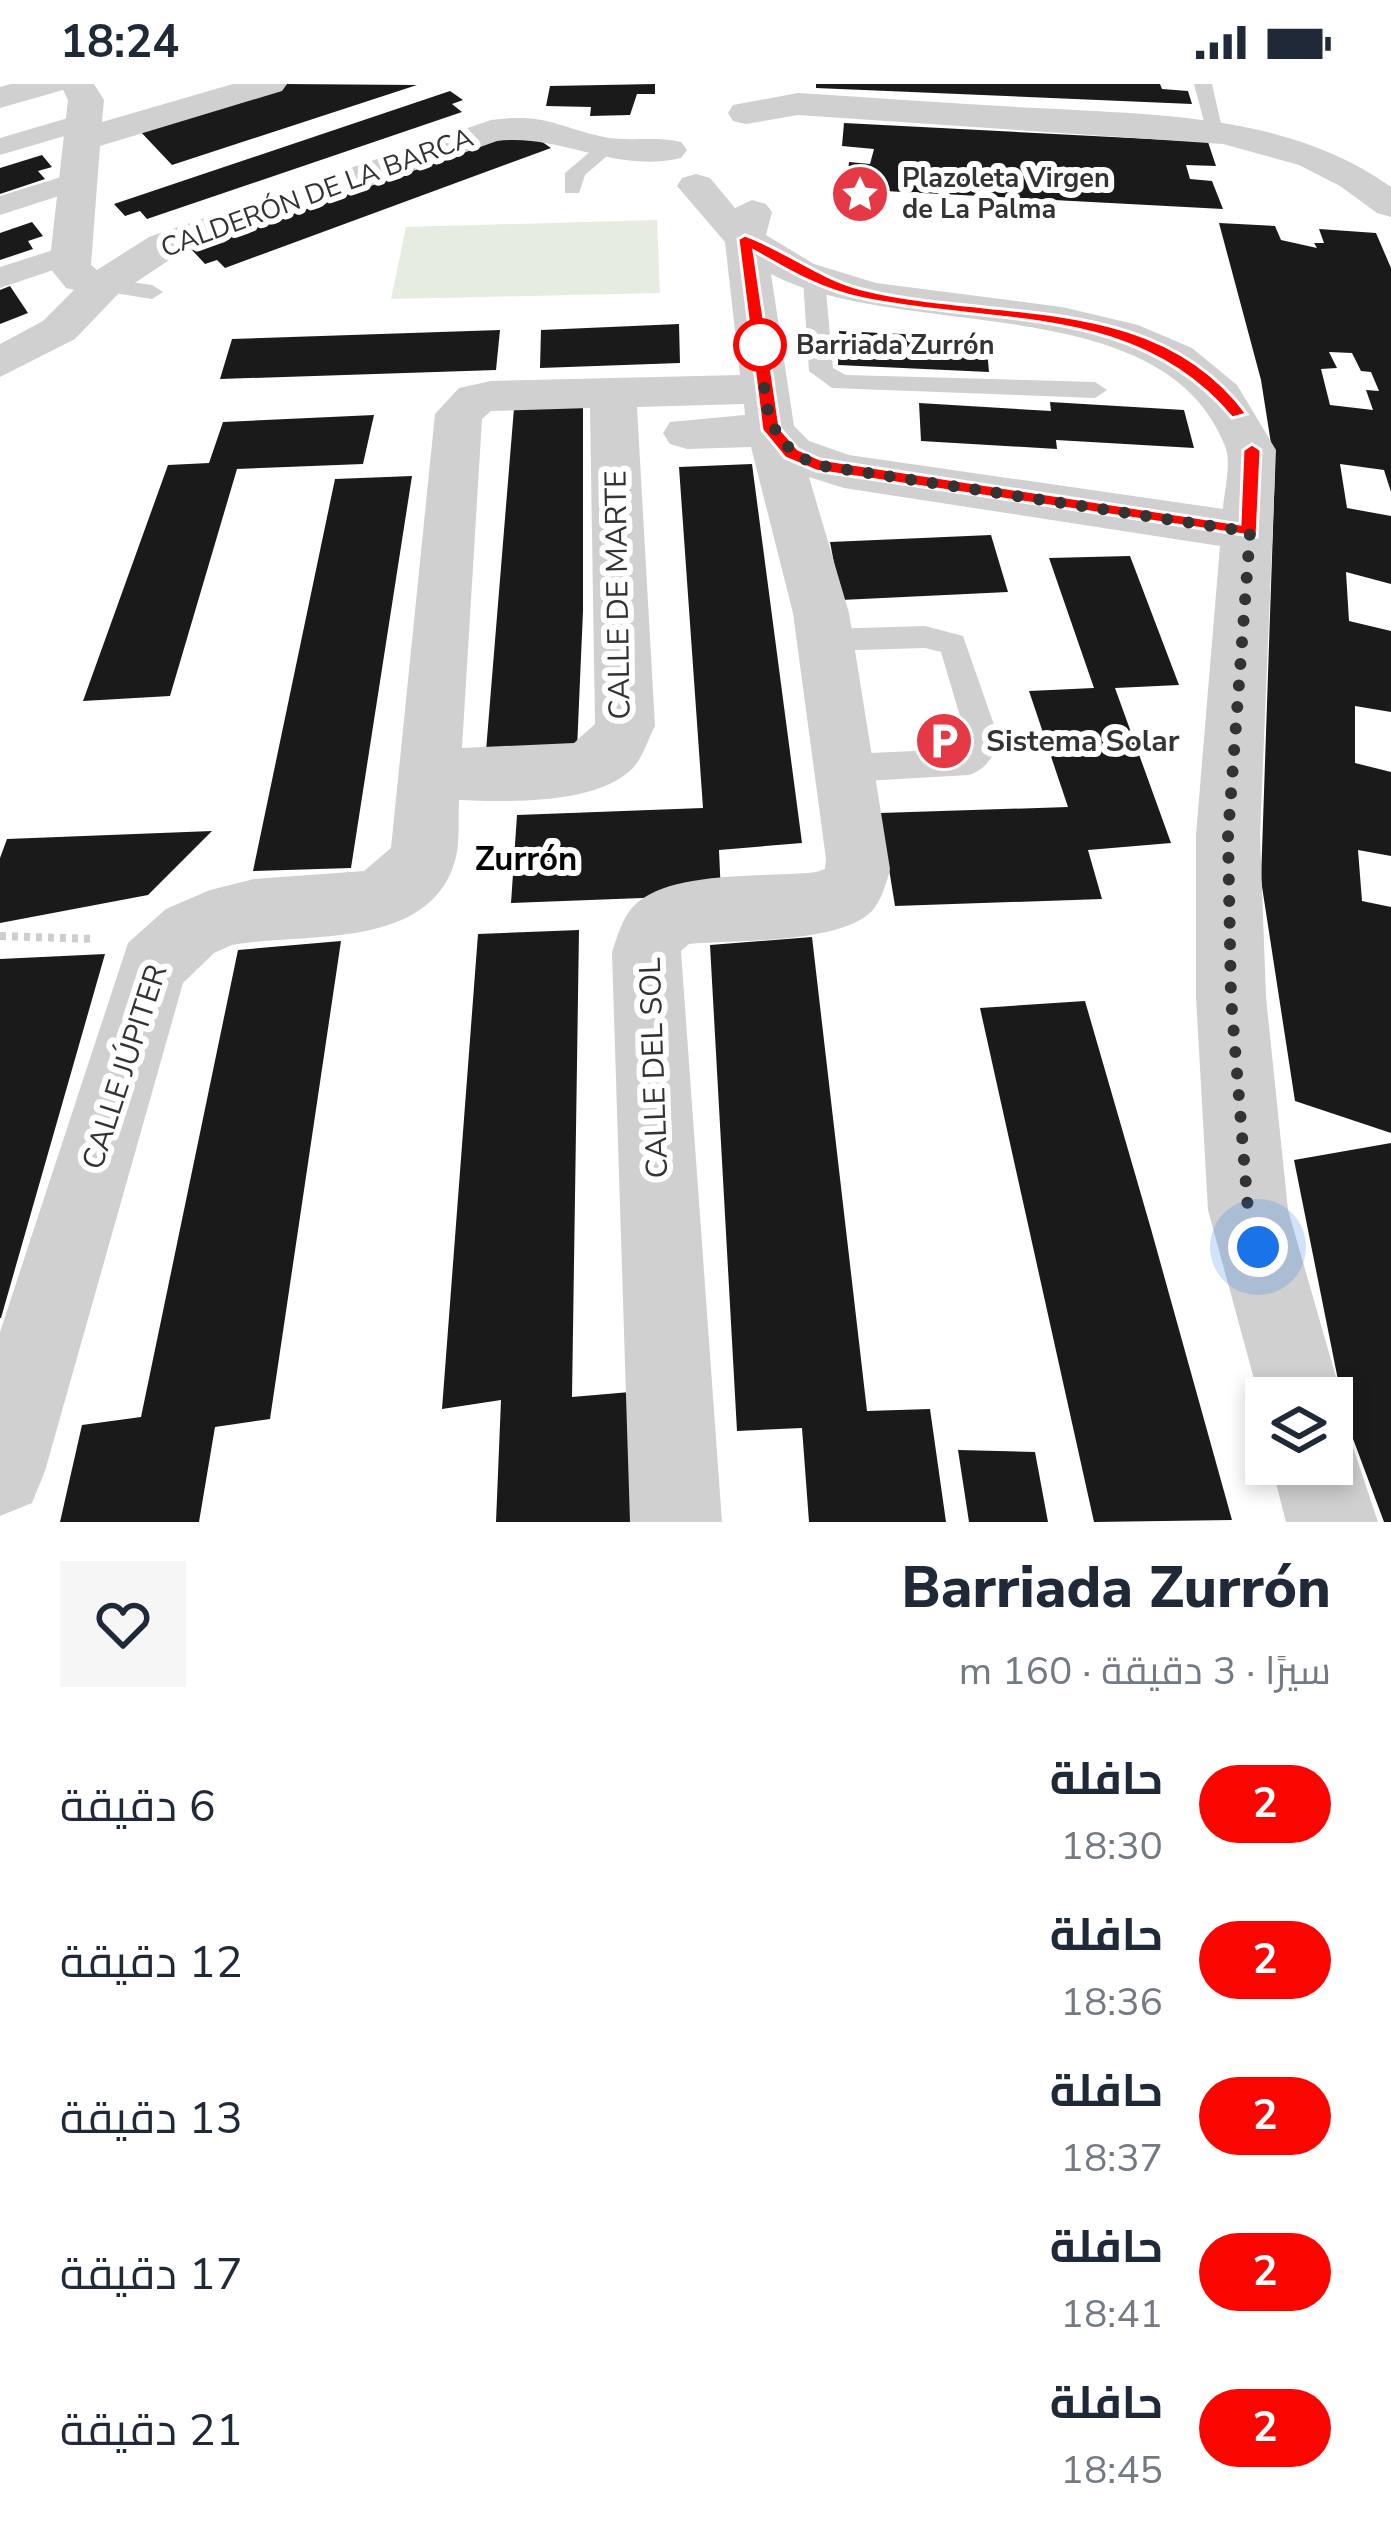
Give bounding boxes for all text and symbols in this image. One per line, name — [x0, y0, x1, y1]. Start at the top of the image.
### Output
text: 18:24 — [60, 12, 179, 73]
street label: CALDERÓN DE LA BARCA — [156, 119, 479, 267]
place label: Plazoleta Virgen de La Palma — [902, 160, 1110, 228]
place icon: Plazoleta Virgen de La Palma — [829, 163, 891, 225]
marker: Barriada Zurrón — [735, 320, 785, 370]
place label: Barriada Zurrón — [796, 327, 994, 364]
street label: CALLE DE MARTE — [595, 470, 641, 720]
parking icon: Sistema Solar — [913, 710, 975, 772]
place label: Sistema Solar — [986, 721, 1180, 762]
district label: Zurrón — [475, 837, 577, 882]
street label: CALLE DEL SOL — [630, 957, 678, 1179]
street label: CALLE JÚPITER — [73, 959, 177, 1175]
your location — [1228, 1217, 1288, 1277]
map controls — [1245, 1377, 1353, 1485]
button: layers — [1245, 1377, 1353, 1485]
text: Barriada Zurrón — [901, 1549, 1331, 1627]
button: heart — [60, 1561, 186, 1687]
text: سيرًا · 3 دقيقة · 160 m — [959, 1645, 1331, 1698]
text: حافلة — [1050, 1749, 1163, 1810]
text: 2 — [1252, 1775, 1278, 1832]
text: 6 دقيقة — [60, 1776, 216, 1837]
text: 18:30 — [1061, 1820, 1163, 1873]
text: حافلة — [1050, 1905, 1163, 1966]
text: 2 — [1252, 1931, 1278, 1988]
text: 12 دقيقة — [60, 1932, 243, 1993]
text: 18:36 — [1061, 1976, 1163, 2029]
text: حافلة — [1050, 2061, 1163, 2122]
text: 2 — [1252, 2087, 1278, 2144]
text: 13 دقيقة — [60, 2088, 243, 2149]
text: 18:37 — [1061, 2132, 1163, 2185]
text: حافلة — [1050, 2217, 1163, 2278]
text: 2 — [1252, 2243, 1278, 2300]
text: 17 دقيقة — [60, 2244, 243, 2305]
text: 18:41 — [1061, 2288, 1163, 2341]
text: حافلة — [1050, 2373, 1163, 2434]
text: 2 — [1252, 2399, 1278, 2456]
text: 21 دقيقة — [60, 2400, 243, 2461]
text: 18:45 — [1061, 2444, 1163, 2497]

